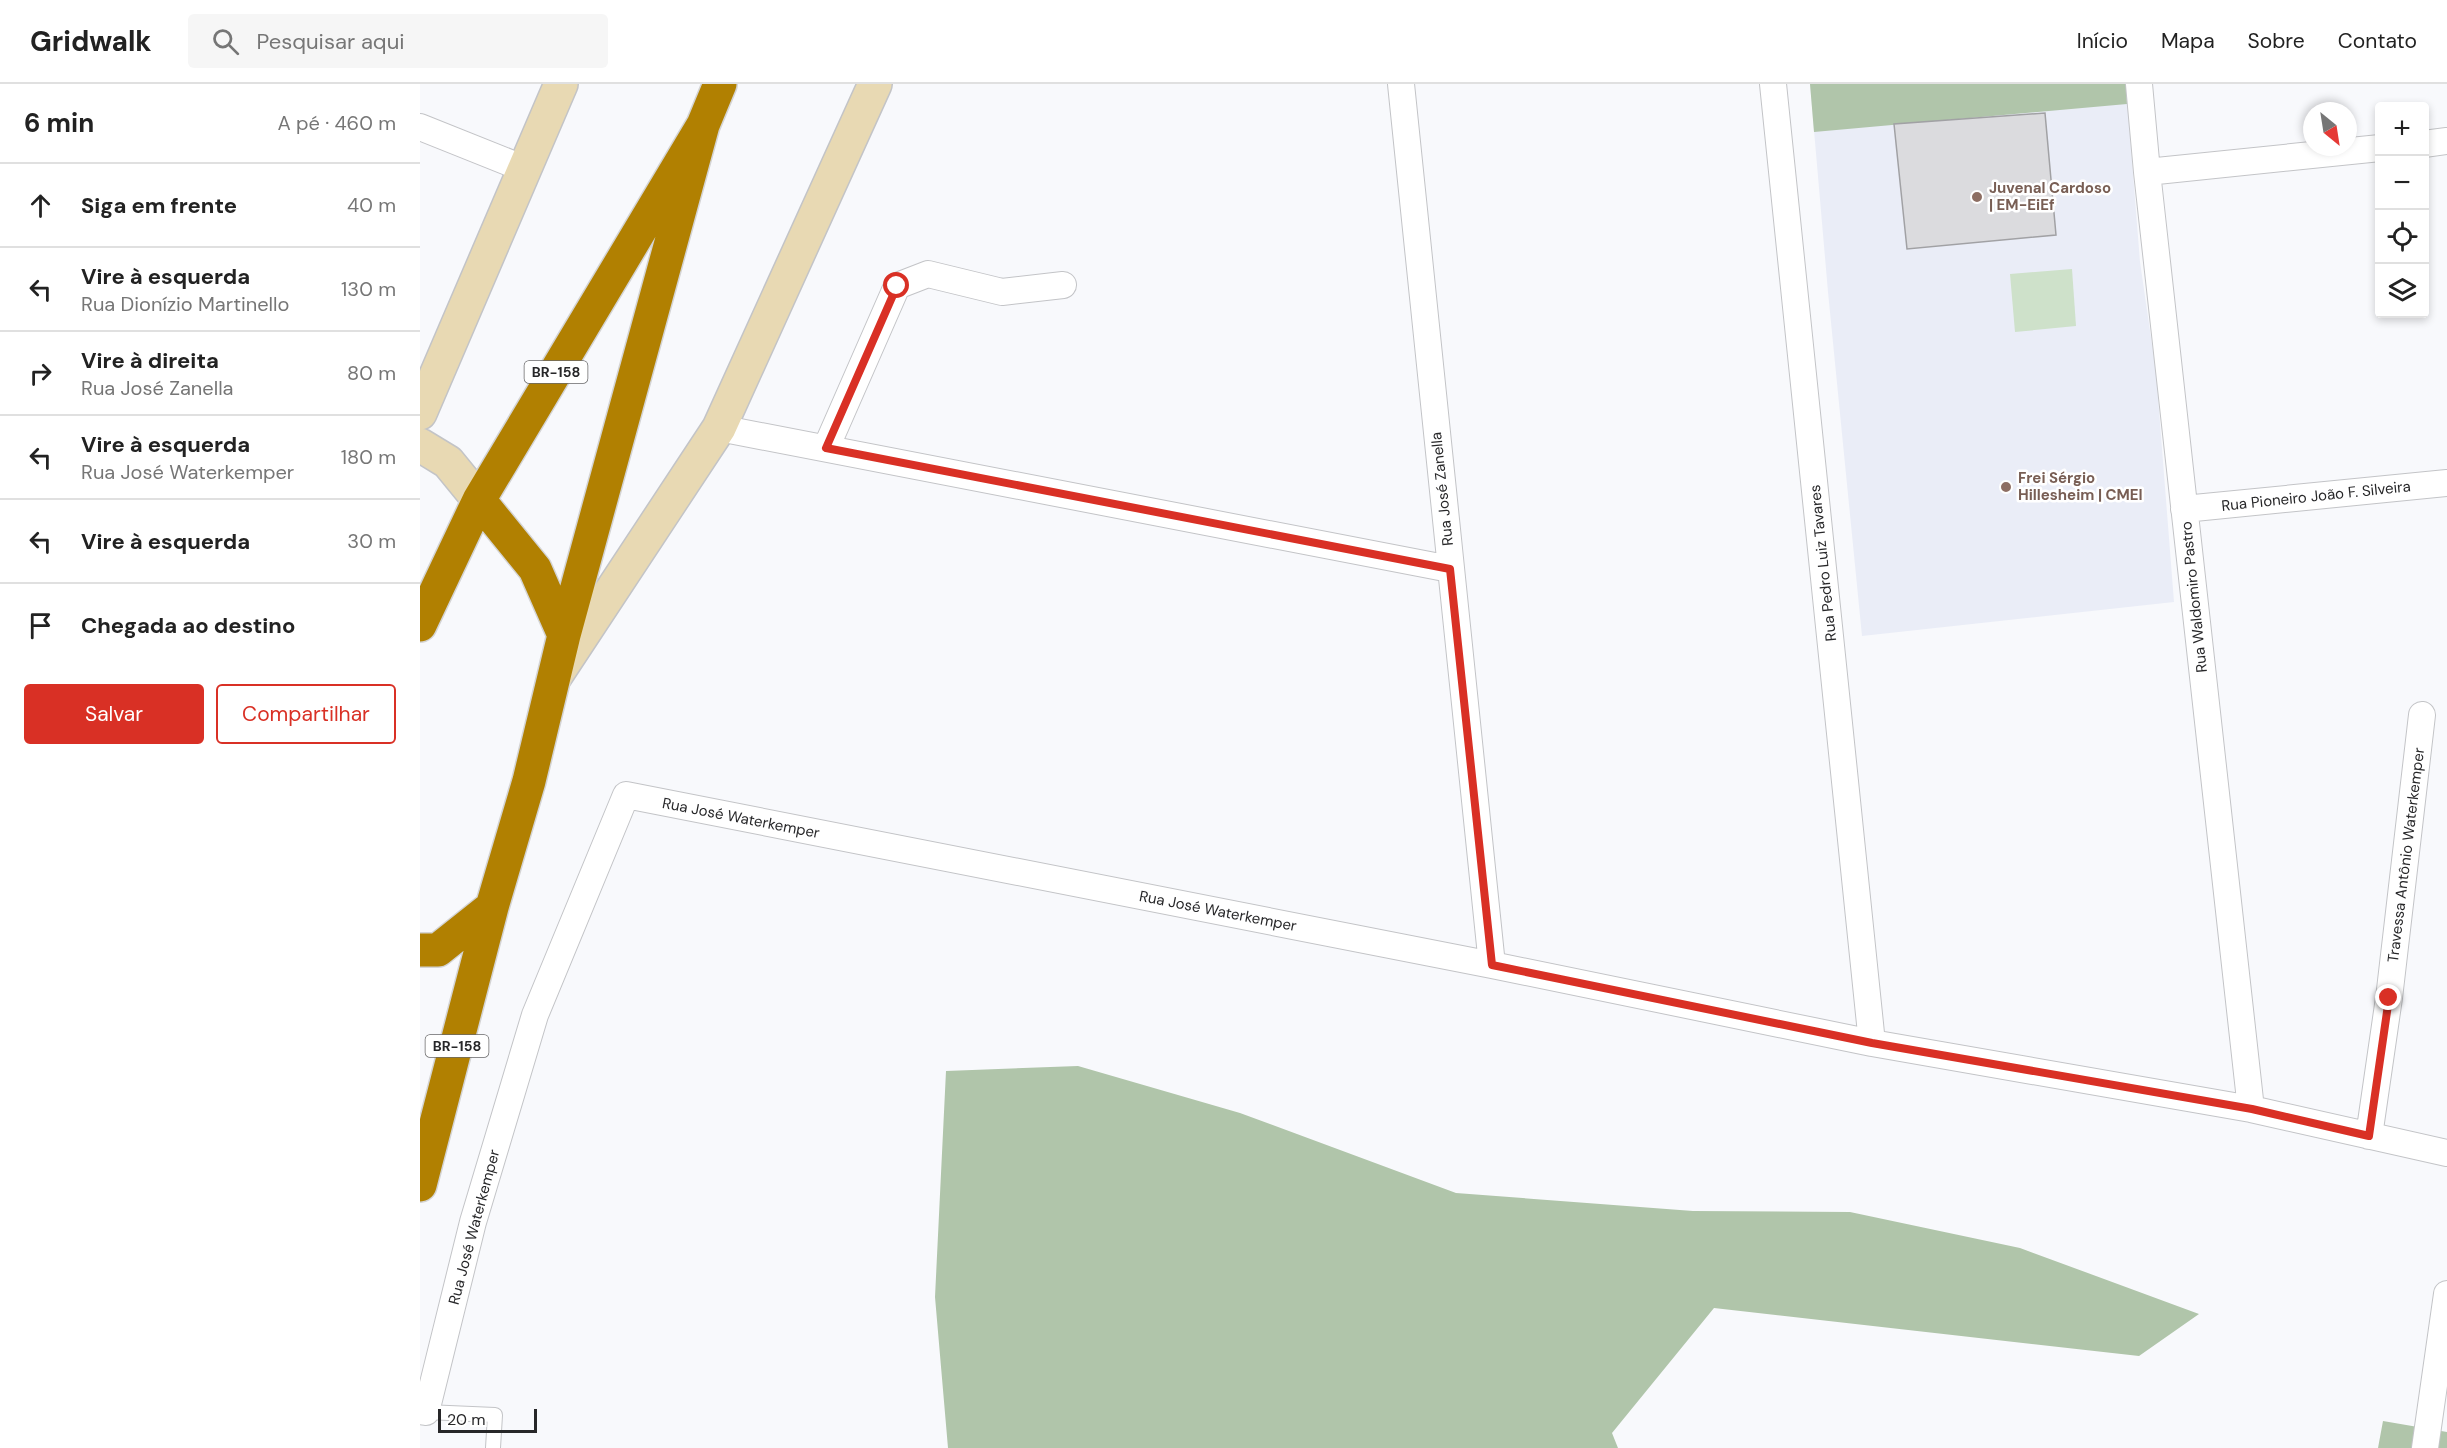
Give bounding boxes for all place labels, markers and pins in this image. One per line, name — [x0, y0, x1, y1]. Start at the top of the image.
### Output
place label: Juvenal Cardoso | EM-EiEf — [1989, 178, 2111, 215]
marker: Juvenal Cardoso | EM-EiEf — [1970, 190, 1984, 204]
place label: Frei Sérgio Hillesheim | CMEI — [2018, 468, 2143, 505]
marker: Frei Sérgio Hillesheim | CMEI — [1999, 480, 2013, 494]

